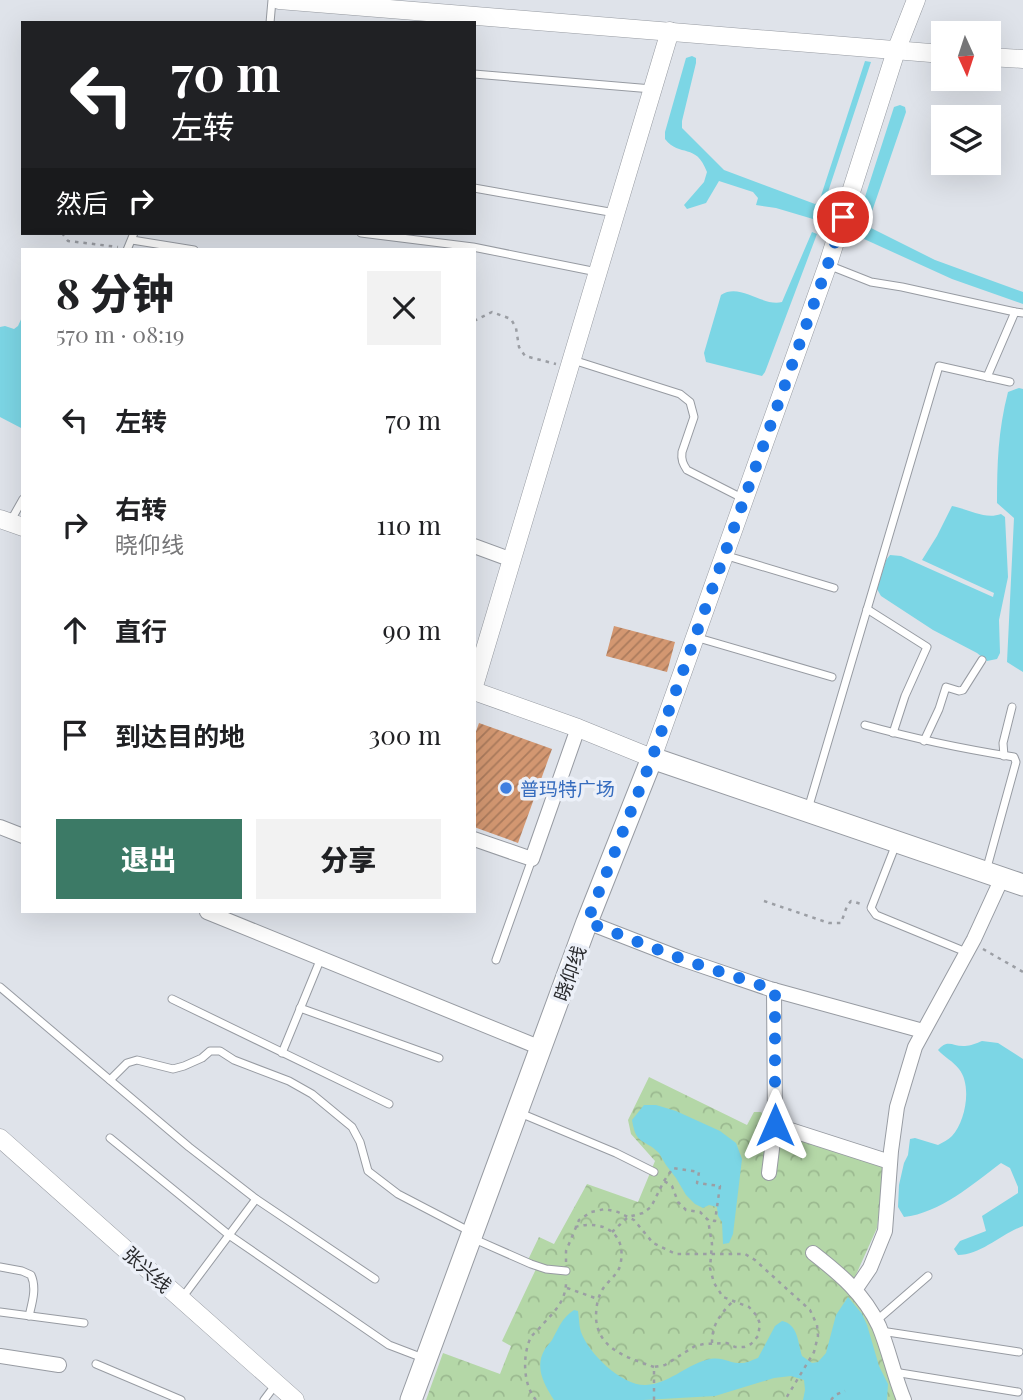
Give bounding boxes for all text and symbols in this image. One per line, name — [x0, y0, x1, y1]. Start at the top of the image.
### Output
north arrow — [931, 21, 1001, 91]
map controls — [931, 21, 1001, 175]
text: 70 m — [171, 39, 281, 104]
icon: left — [56, 49, 147, 140]
text: 左转 — [171, 104, 235, 147]
button: layers — [931, 105, 1001, 175]
icon: right — [122, 182, 160, 220]
text: 然后 — [56, 185, 108, 220]
pin — [813, 187, 873, 247]
icon: arrive — [824, 198, 862, 236]
text: 8 分钟 — [56, 264, 174, 320]
button: close — [367, 271, 441, 345]
text: 570 m · 08:19 — [56, 318, 184, 349]
icon: left — [56, 401, 94, 439]
text: 70 m — [385, 402, 441, 437]
text: 左转 — [115, 403, 167, 438]
text: 右转 — [115, 491, 167, 526]
icon: right — [56, 506, 94, 544]
text: 110 m — [377, 507, 441, 542]
text: 晓仰线 — [115, 528, 184, 559]
icon: ahead — [56, 611, 94, 649]
text: 90 m — [383, 612, 441, 647]
text: 直行 — [115, 613, 167, 648]
icon: arrive — [56, 716, 94, 754]
text: 300 m — [369, 717, 441, 752]
text: 到达目的地 — [115, 718, 245, 753]
place label: 普玛特广场 — [520, 775, 615, 801]
marker: 普玛特广场 — [498, 780, 514, 796]
button: 退出 — [56, 819, 242, 899]
button: 分享 — [256, 819, 441, 899]
street label: 晓仰线 — [547, 942, 591, 1004]
position arrow — [738, 1088, 812, 1162]
street label: 张兴线 — [118, 1240, 178, 1298]

